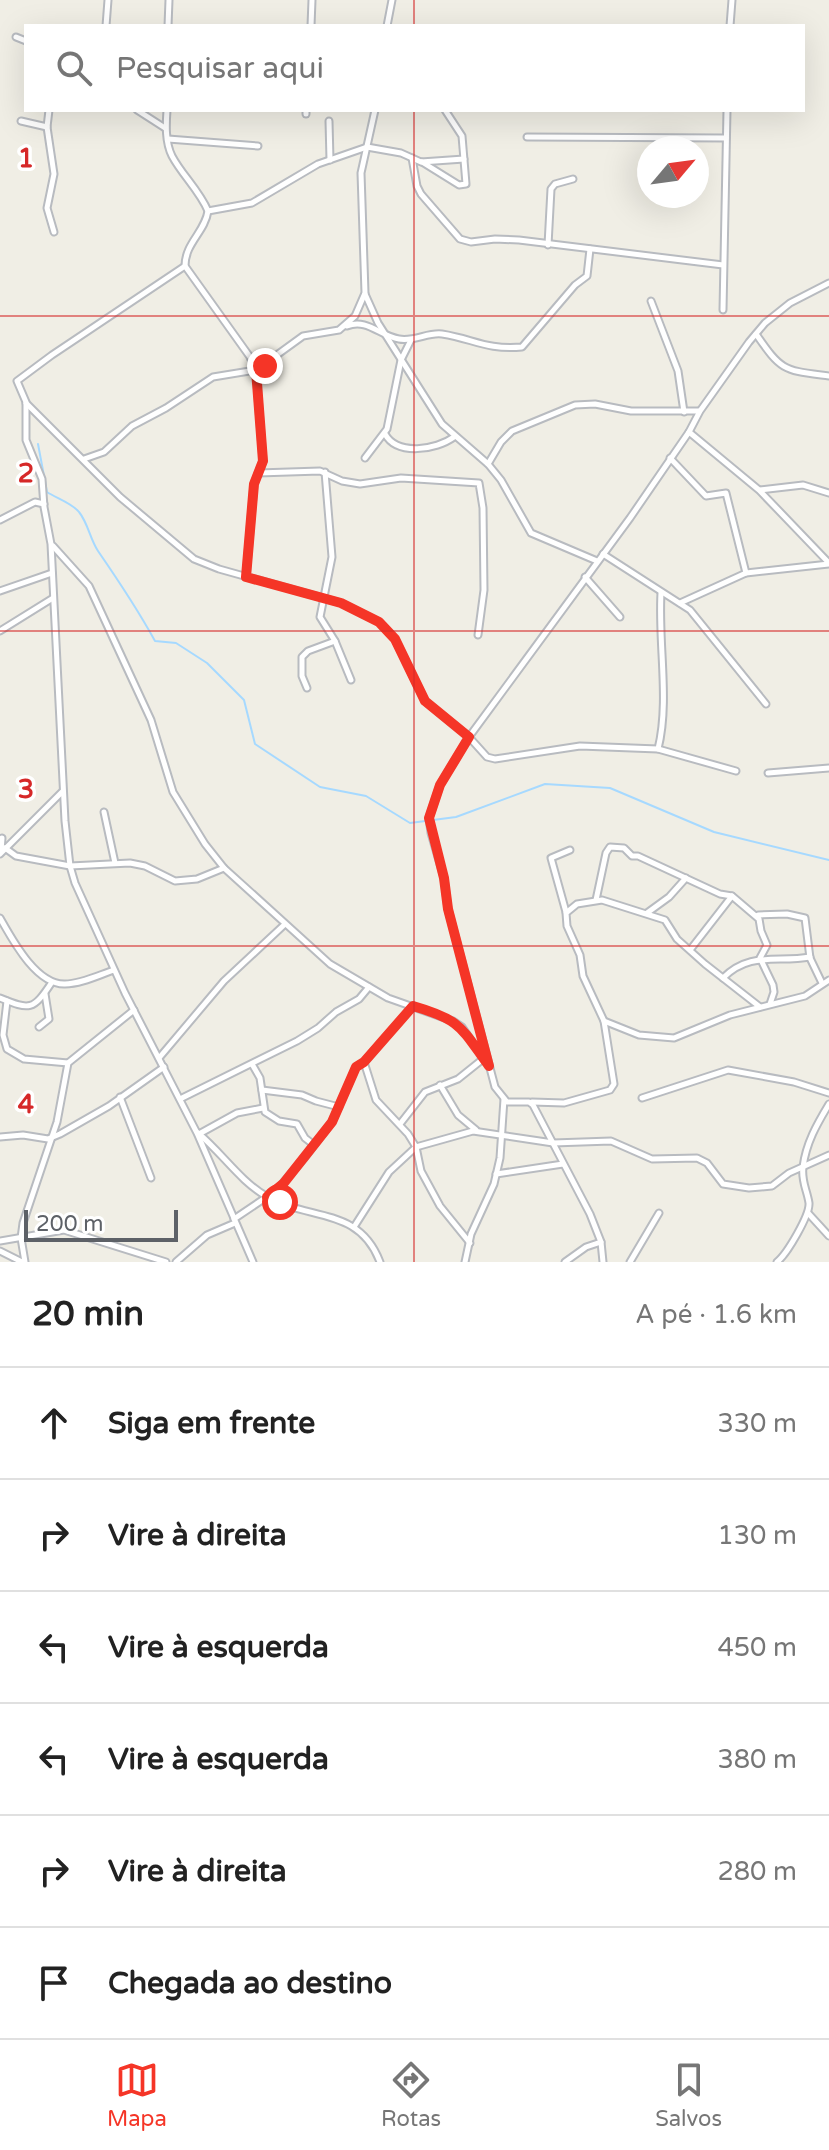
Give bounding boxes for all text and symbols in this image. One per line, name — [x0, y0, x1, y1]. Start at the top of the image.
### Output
search box — [24, 24, 805, 112]
icon: search — [52, 46, 96, 90]
text: Pesquisar aqui — [116, 50, 324, 87]
north arrow — [637, 136, 709, 208]
text: 1 — [18, 143, 34, 174]
route end — [247, 348, 283, 384]
text: 2 — [18, 458, 34, 489]
text: 3 — [18, 774, 34, 805]
text: 4 — [18, 1089, 34, 1120]
route start — [262, 1184, 298, 1220]
scale bar — [24, 1206, 178, 1242]
text: 200 m — [36, 1211, 103, 1237]
text: 20 min — [32, 1294, 144, 1335]
text: A pé · 1.6 km — [635, 1299, 797, 1330]
icon: ahead — [32, 1401, 76, 1445]
text: Siga em frente — [108, 1405, 315, 1442]
text: 330 m — [717, 1408, 797, 1439]
icon: right — [32, 1513, 76, 1557]
text: Vire à direita — [108, 1517, 287, 1554]
text: 130 m — [717, 1520, 797, 1551]
icon: left — [32, 1625, 76, 1669]
text: Vire à esquerda — [108, 1629, 329, 1666]
text: 450 m — [717, 1632, 797, 1663]
icon: left — [32, 1737, 76, 1781]
text: Vire à esquerda — [108, 1741, 329, 1778]
text: 380 m — [717, 1744, 797, 1775]
icon: right — [32, 1849, 76, 1893]
text: Vire à direita — [108, 1853, 287, 1890]
text: 280 m — [717, 1856, 797, 1887]
icon: arrive — [32, 1961, 76, 2005]
text: Chegada ao destino — [108, 1965, 392, 2002]
tab: Mapa — [107, 2058, 167, 2132]
tab: Rotas — [381, 2058, 441, 2132]
tab: Salvos — [655, 2058, 722, 2132]

